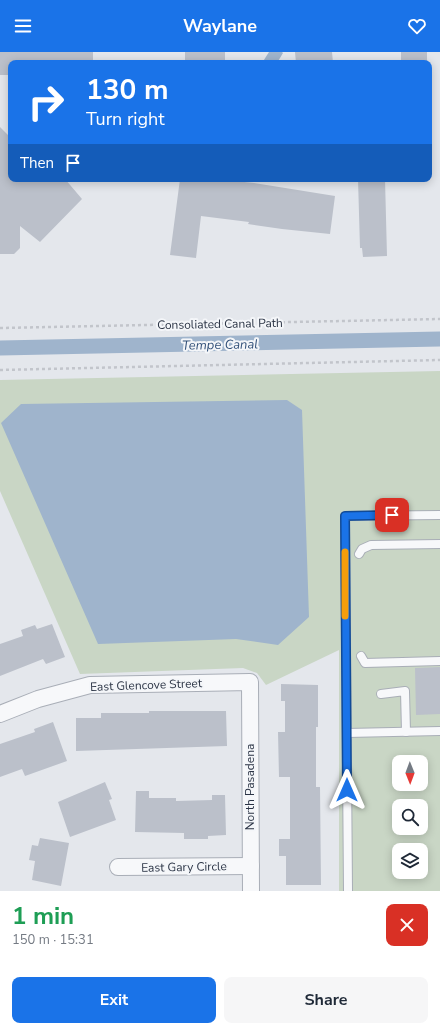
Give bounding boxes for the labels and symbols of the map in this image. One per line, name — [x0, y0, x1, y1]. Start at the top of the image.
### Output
street label: Consoliated Canal Path — [157, 315, 283, 333]
water label: Tempe Canal — [182, 335, 258, 355]
pin — [375, 498, 409, 532]
street label: East Glencove Street — [90, 675, 203, 695]
street label: North Pasadena — [242, 744, 258, 830]
north arrow — [392, 755, 428, 791]
position arrow — [326, 769, 368, 811]
street label: East Gary Circle — [141, 858, 227, 876]

